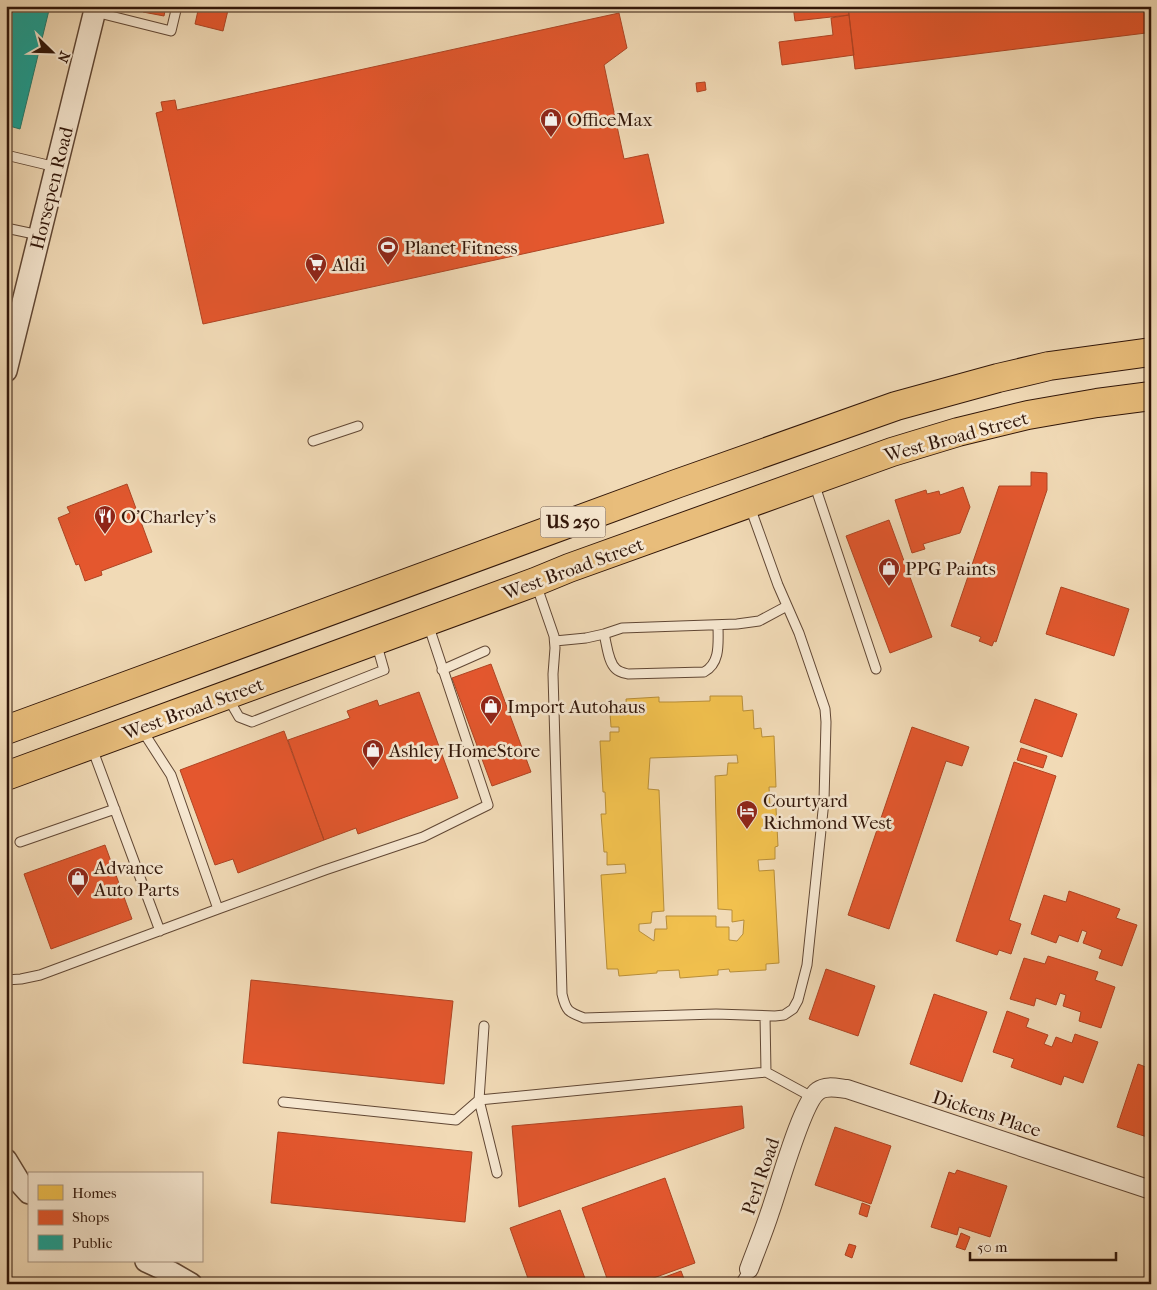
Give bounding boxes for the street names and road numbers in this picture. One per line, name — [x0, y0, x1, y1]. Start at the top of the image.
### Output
street label: Horsepen Road — [26, 124, 78, 252]
street label: West Broad Street — [881, 407, 1031, 467]
road number: US 250 — [540, 507, 606, 538]
street label: West Broad Street — [499, 533, 647, 605]
street label: West Broad Street — [119, 673, 267, 745]
street label: Dickens Place — [930, 1086, 1044, 1142]
street label: Perl Road — [738, 1134, 785, 1218]

